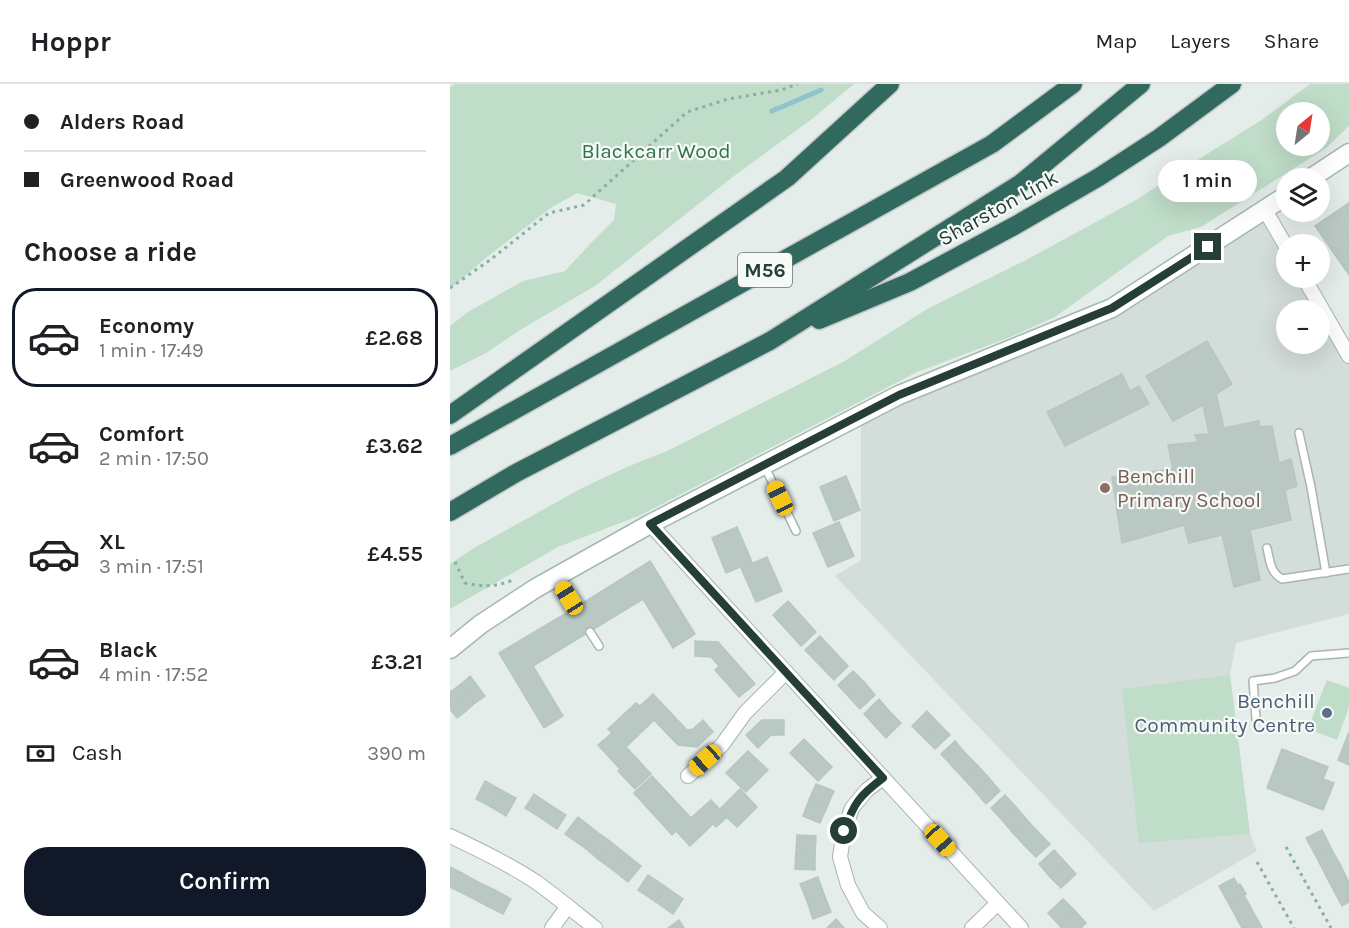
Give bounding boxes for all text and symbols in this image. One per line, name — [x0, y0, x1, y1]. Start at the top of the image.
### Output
text: Hoppr — [30, 25, 111, 58]
text: Map — [1095, 29, 1137, 53]
text: Layers — [1170, 29, 1231, 53]
text: Share — [1264, 29, 1319, 53]
north arrow — [1276, 102, 1330, 156]
map controls — [1276, 102, 1330, 354]
text: Alders Road — [60, 109, 184, 135]
park label: Blackcarr Wood — [581, 139, 731, 163]
callout: 1 min — [1158, 160, 1257, 202]
street label: Sharston Link — [934, 165, 1062, 251]
text: Greenwood Road — [60, 167, 234, 193]
button: layers — [1276, 168, 1330, 222]
text: 1 min — [1183, 169, 1232, 192]
route end — [1194, 233, 1221, 260]
button: + — [1276, 234, 1330, 288]
text: Choose a ride — [24, 236, 197, 268]
road number: M56 — [738, 253, 792, 287]
button: − — [1276, 300, 1330, 354]
icon: car — [27, 311, 81, 365]
text: Economy — [99, 313, 194, 339]
text: £2.68 — [365, 325, 423, 351]
text: 1 min · 17:49 — [99, 339, 204, 362]
icon: car — [27, 419, 81, 473]
text: Comfort — [99, 421, 184, 447]
text: £3.62 — [366, 433, 423, 459]
text: 2 min · 17:50 — [99, 447, 209, 470]
place label: Benchill Primary School — [1117, 464, 1261, 512]
car — [764, 478, 796, 518]
marker: Benchill Primary School — [1098, 481, 1112, 495]
icon: car — [27, 527, 81, 581]
text: XL — [99, 529, 125, 555]
text: £4.55 — [367, 541, 423, 567]
text: 3 min · 17:51 — [99, 555, 204, 578]
car — [552, 578, 586, 618]
icon: car — [27, 635, 81, 689]
text: Black — [99, 637, 158, 663]
text: £3.21 — [371, 649, 423, 675]
text: 4 min · 17:52 — [99, 663, 208, 686]
place label: Benchill Community Centre — [1134, 689, 1315, 737]
marker: Benchill Community Centre — [1320, 706, 1334, 720]
icon: cash — [24, 737, 57, 770]
text: Cash — [72, 740, 122, 766]
car — [686, 741, 724, 779]
text: 390 m — [367, 742, 426, 765]
route start — [830, 817, 857, 844]
car — [921, 821, 959, 859]
button: Confirm — [24, 847, 426, 916]

